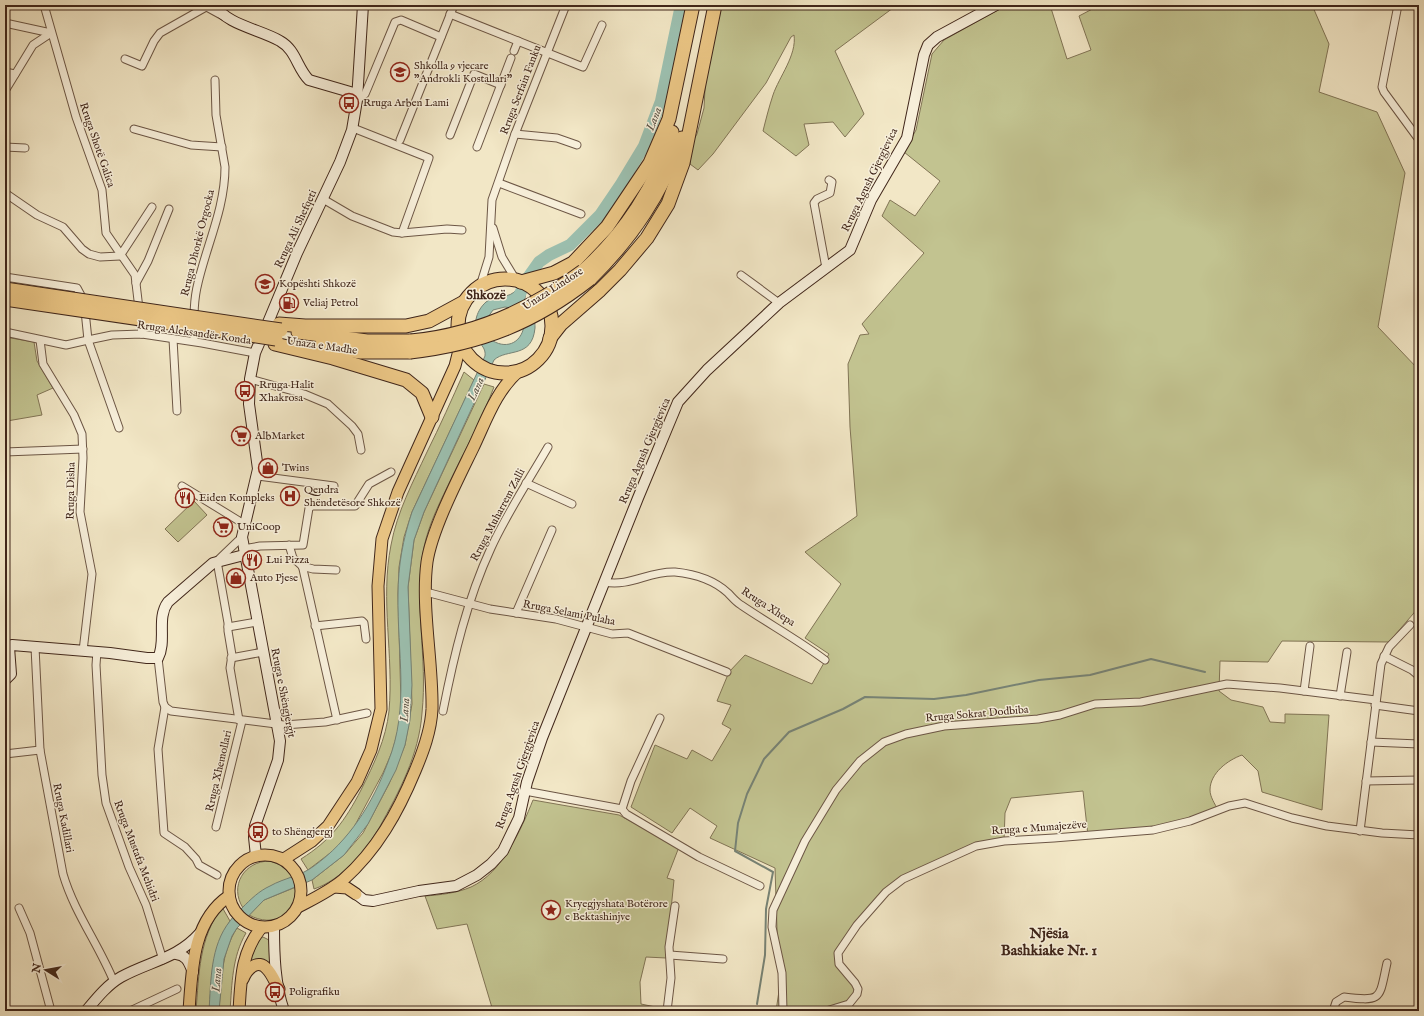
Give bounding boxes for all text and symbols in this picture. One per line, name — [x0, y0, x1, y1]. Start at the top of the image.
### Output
street label: Rruga Serfain Fanku — [497, 43, 545, 137]
place label: Shkolla 9 vjecare "Androkli Kostallari" — [414, 59, 513, 86]
school or university icon: Shkolla 9 vjecare "Androkli Kostallari" — [389, 61, 411, 83]
bus stop icon: Rruga Arben Lami — [338, 92, 360, 114]
place label: Rruga Arben Lami — [363, 96, 449, 110]
street label: Rruga Shotë Galica — [76, 101, 118, 189]
water label: Lana — [642, 105, 665, 134]
street label: Rruga Agush Gjergjevica — [839, 126, 901, 234]
street label: Rruga Dhorkë Orgocka — [178, 188, 218, 298]
street label: Rruga Ali Shefqeti — [272, 188, 320, 270]
street label: Unaza Lindore — [520, 264, 586, 314]
school or university icon: Kopështi Shkozë — [254, 273, 276, 295]
place label: Kopështi Shkozë — [279, 277, 356, 291]
district label: Shkozë — [466, 287, 506, 304]
fuel station icon: Veliaj Petrol — [278, 292, 300, 314]
place label: Veliaj Petrol — [302, 296, 358, 310]
street label: Rruga Aleksandër Konda — [136, 318, 252, 348]
street label: Unaza e Madhe — [286, 334, 358, 358]
water label: Lana — [464, 375, 488, 404]
place label: Rruga Halit Xhakrosa — [259, 378, 314, 405]
bus stop icon: Rruga Halit Xhakrosa — [234, 380, 256, 402]
street label: Rruga Agush Gjergjevica — [616, 396, 674, 506]
supermarket icon: AlbMarket — [230, 425, 252, 447]
place label: AlbMarket — [254, 429, 305, 443]
shop icon: Twins — [257, 457, 279, 479]
place label: Twins — [282, 461, 309, 475]
street label: Rruga Disha — [63, 462, 79, 520]
street label: Rruga Muharrem Zalli — [468, 466, 528, 564]
place label: Qendra Shëndetësore Shkozë — [304, 483, 401, 510]
hospital icon: Qendra Shëndetësore Shkozë — [279, 485, 301, 507]
restaurant icon: Eiden Kompleks — [174, 487, 196, 509]
place label: Eiden Kompleks — [199, 491, 275, 505]
supermarket icon: UniCoop — [212, 516, 234, 538]
place label: UniCoop — [237, 520, 281, 534]
restaurant icon: Lui Pizza — [241, 549, 263, 571]
place label: Lui Pizza — [266, 553, 309, 567]
shop icon: Auto Pjese — [225, 567, 247, 589]
place label: Auto Pjese — [249, 571, 298, 585]
street label: Rruga Xhepa — [738, 584, 798, 630]
street label: Rruga Selami Pulaha — [522, 597, 617, 629]
street label: Rruga e Shëngjergjt — [267, 647, 299, 739]
water label: Lana — [397, 697, 413, 724]
street label: Rruga Sokrat Dodbiba — [925, 702, 1029, 725]
street label: Rruga Agush Gjergjevica — [493, 719, 543, 831]
street label: Rruga Xhemollari — [203, 729, 235, 813]
street label: Rruga Kadillari — [49, 782, 77, 854]
street label: Rruga Mustafa Mehidri — [110, 798, 162, 904]
street label: Rruga e Mumajezëve — [991, 818, 1087, 838]
bus stop icon: to Shëngjergj — [247, 821, 269, 843]
place label: to Shëngjergj — [272, 825, 333, 839]
place label: Kryegjyshata Botërore e Bektashinjve — [565, 897, 668, 924]
place icon: Kryegjyshata Botërore e Bektashinjve — [540, 899, 562, 921]
district label: Njësia Bashkiake Nr. 1 — [1001, 924, 1098, 960]
north arrow — [26, 950, 66, 990]
text: N — [29, 962, 45, 975]
water label: Lana — [208, 967, 226, 994]
bus stop icon: Poligrafiku — [264, 981, 286, 1003]
place label: Poligrafiku — [289, 985, 340, 999]

